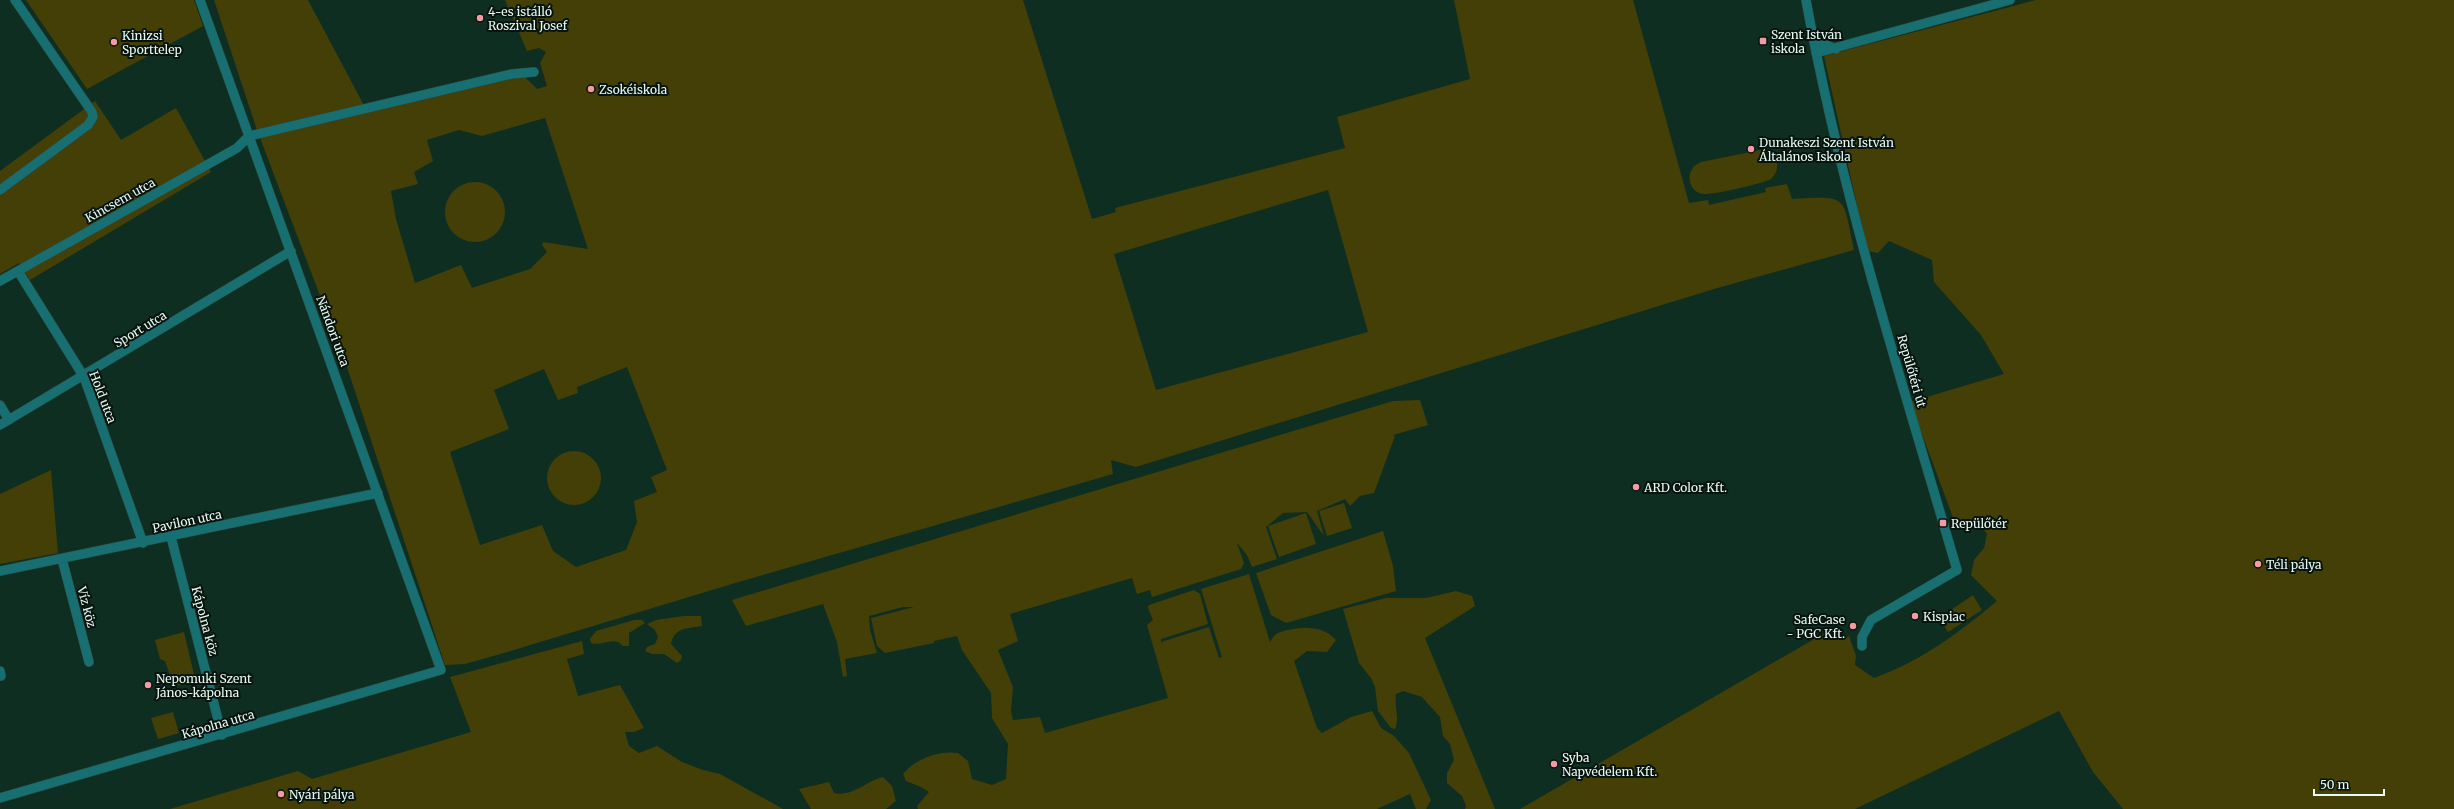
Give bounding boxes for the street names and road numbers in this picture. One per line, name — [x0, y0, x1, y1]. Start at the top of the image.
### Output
street label: Kincsem utca — [82, 174, 158, 225]
street label: Nándori utca — [313, 294, 353, 369]
street label: Sport utca — [111, 307, 170, 351]
street label: Repülőtéri út — [1894, 333, 1930, 409]
street label: Hold utca — [86, 369, 120, 426]
street label: Pavilon utca — [151, 506, 224, 536]
street label: Víz köz — [74, 584, 100, 630]
street label: Kápolna köz — [189, 585, 222, 658]
street label: Kápolna utca — [180, 706, 257, 742]

